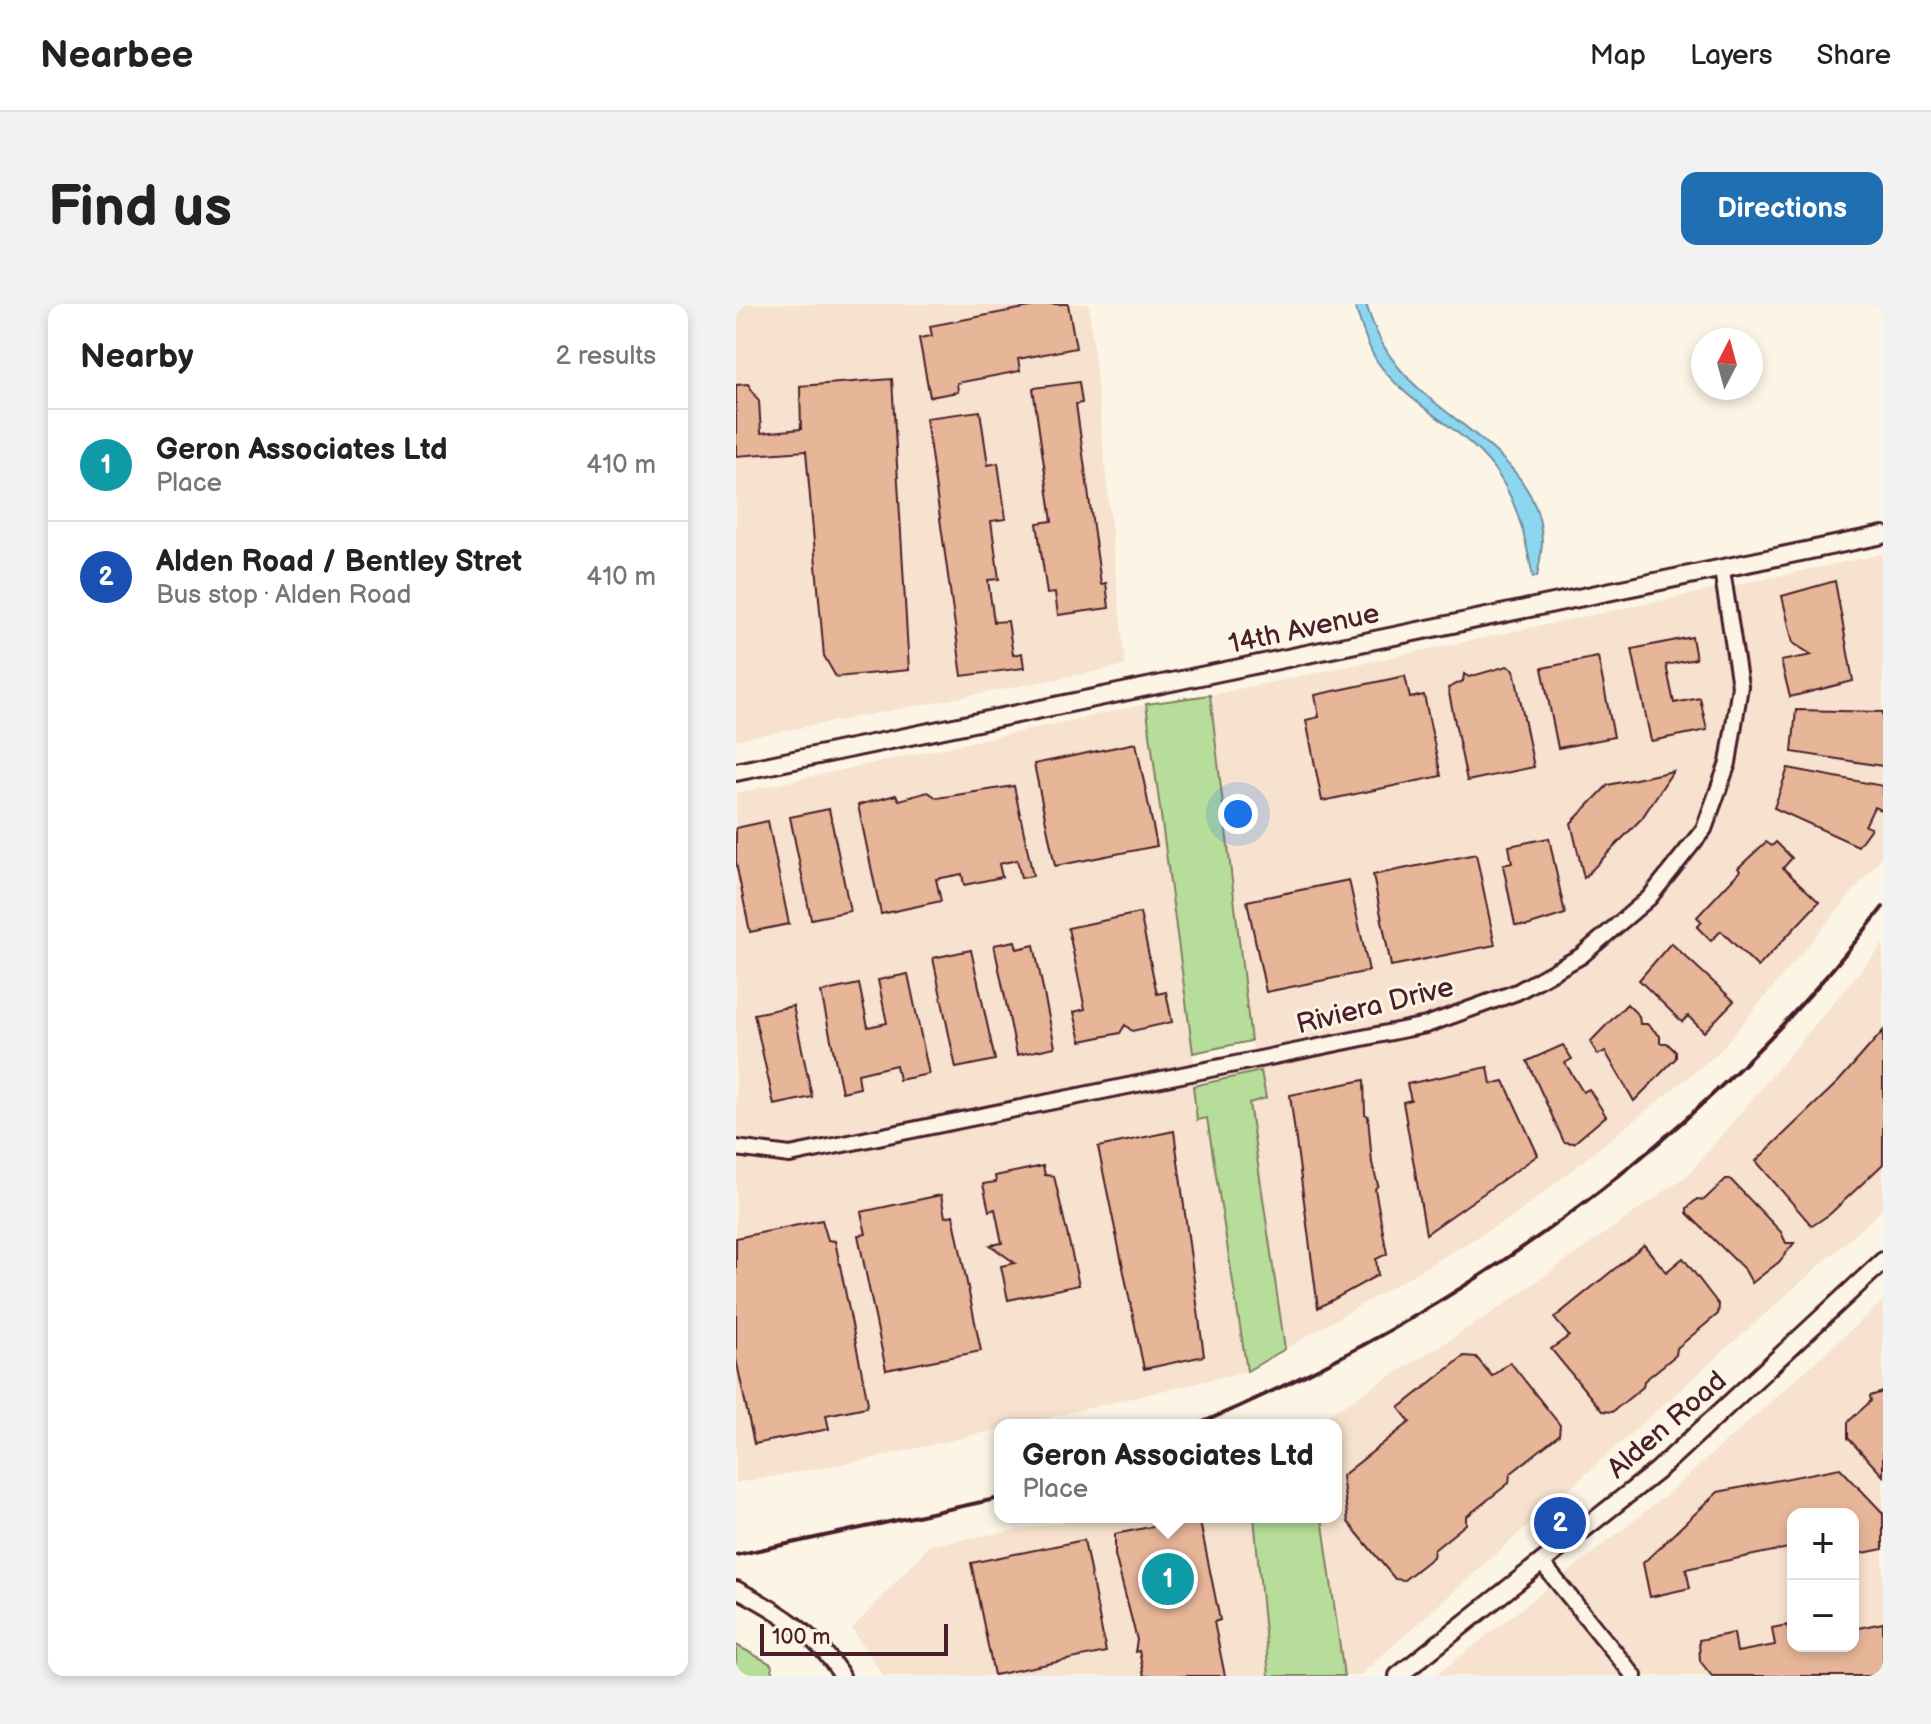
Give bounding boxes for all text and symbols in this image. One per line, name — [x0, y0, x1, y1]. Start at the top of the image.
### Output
text: Nearbee — [40, 33, 193, 78]
text: Map — [1590, 39, 1646, 72]
text: Layers — [1690, 39, 1773, 72]
text: Share — [1817, 39, 1891, 72]
button: Directions — [1681, 172, 1883, 245]
text: Find us — [48, 175, 232, 242]
north arrow — [1691, 328, 1763, 400]
text: Nearby — [80, 336, 194, 377]
text: 2 results — [556, 341, 656, 372]
text: Geron Associates Ltd — [156, 432, 447, 468]
text: 1 — [101, 450, 111, 481]
text: 410 m — [586, 450, 656, 481]
text: Place — [156, 468, 222, 499]
text: Alden Road / Bentley Stret — [156, 544, 522, 580]
text: 2 — [98, 562, 114, 593]
text: 410 m — [586, 562, 656, 593]
text: Bus stop · Alden Road — [156, 580, 411, 611]
street label: 14th Avenue — [1225, 597, 1383, 661]
your location — [1218, 794, 1258, 834]
street label: Riviera Drive — [1293, 971, 1457, 1041]
street label: Alden Road — [1601, 1364, 1733, 1486]
popup — [994, 1419, 1342, 1523]
text: Geron Associates Ltd — [1022, 1438, 1314, 1474]
text: Place — [1022, 1474, 1088, 1505]
pin: 2 — [1534, 1493, 1586, 1553]
map controls — [1787, 1508, 1859, 1652]
button: + — [1787, 1508, 1859, 1580]
pin: 1 — [1142, 1549, 1194, 1609]
button: − — [1787, 1580, 1859, 1652]
scale bar — [760, 1620, 948, 1656]
text: 100 m — [772, 1624, 831, 1651]

